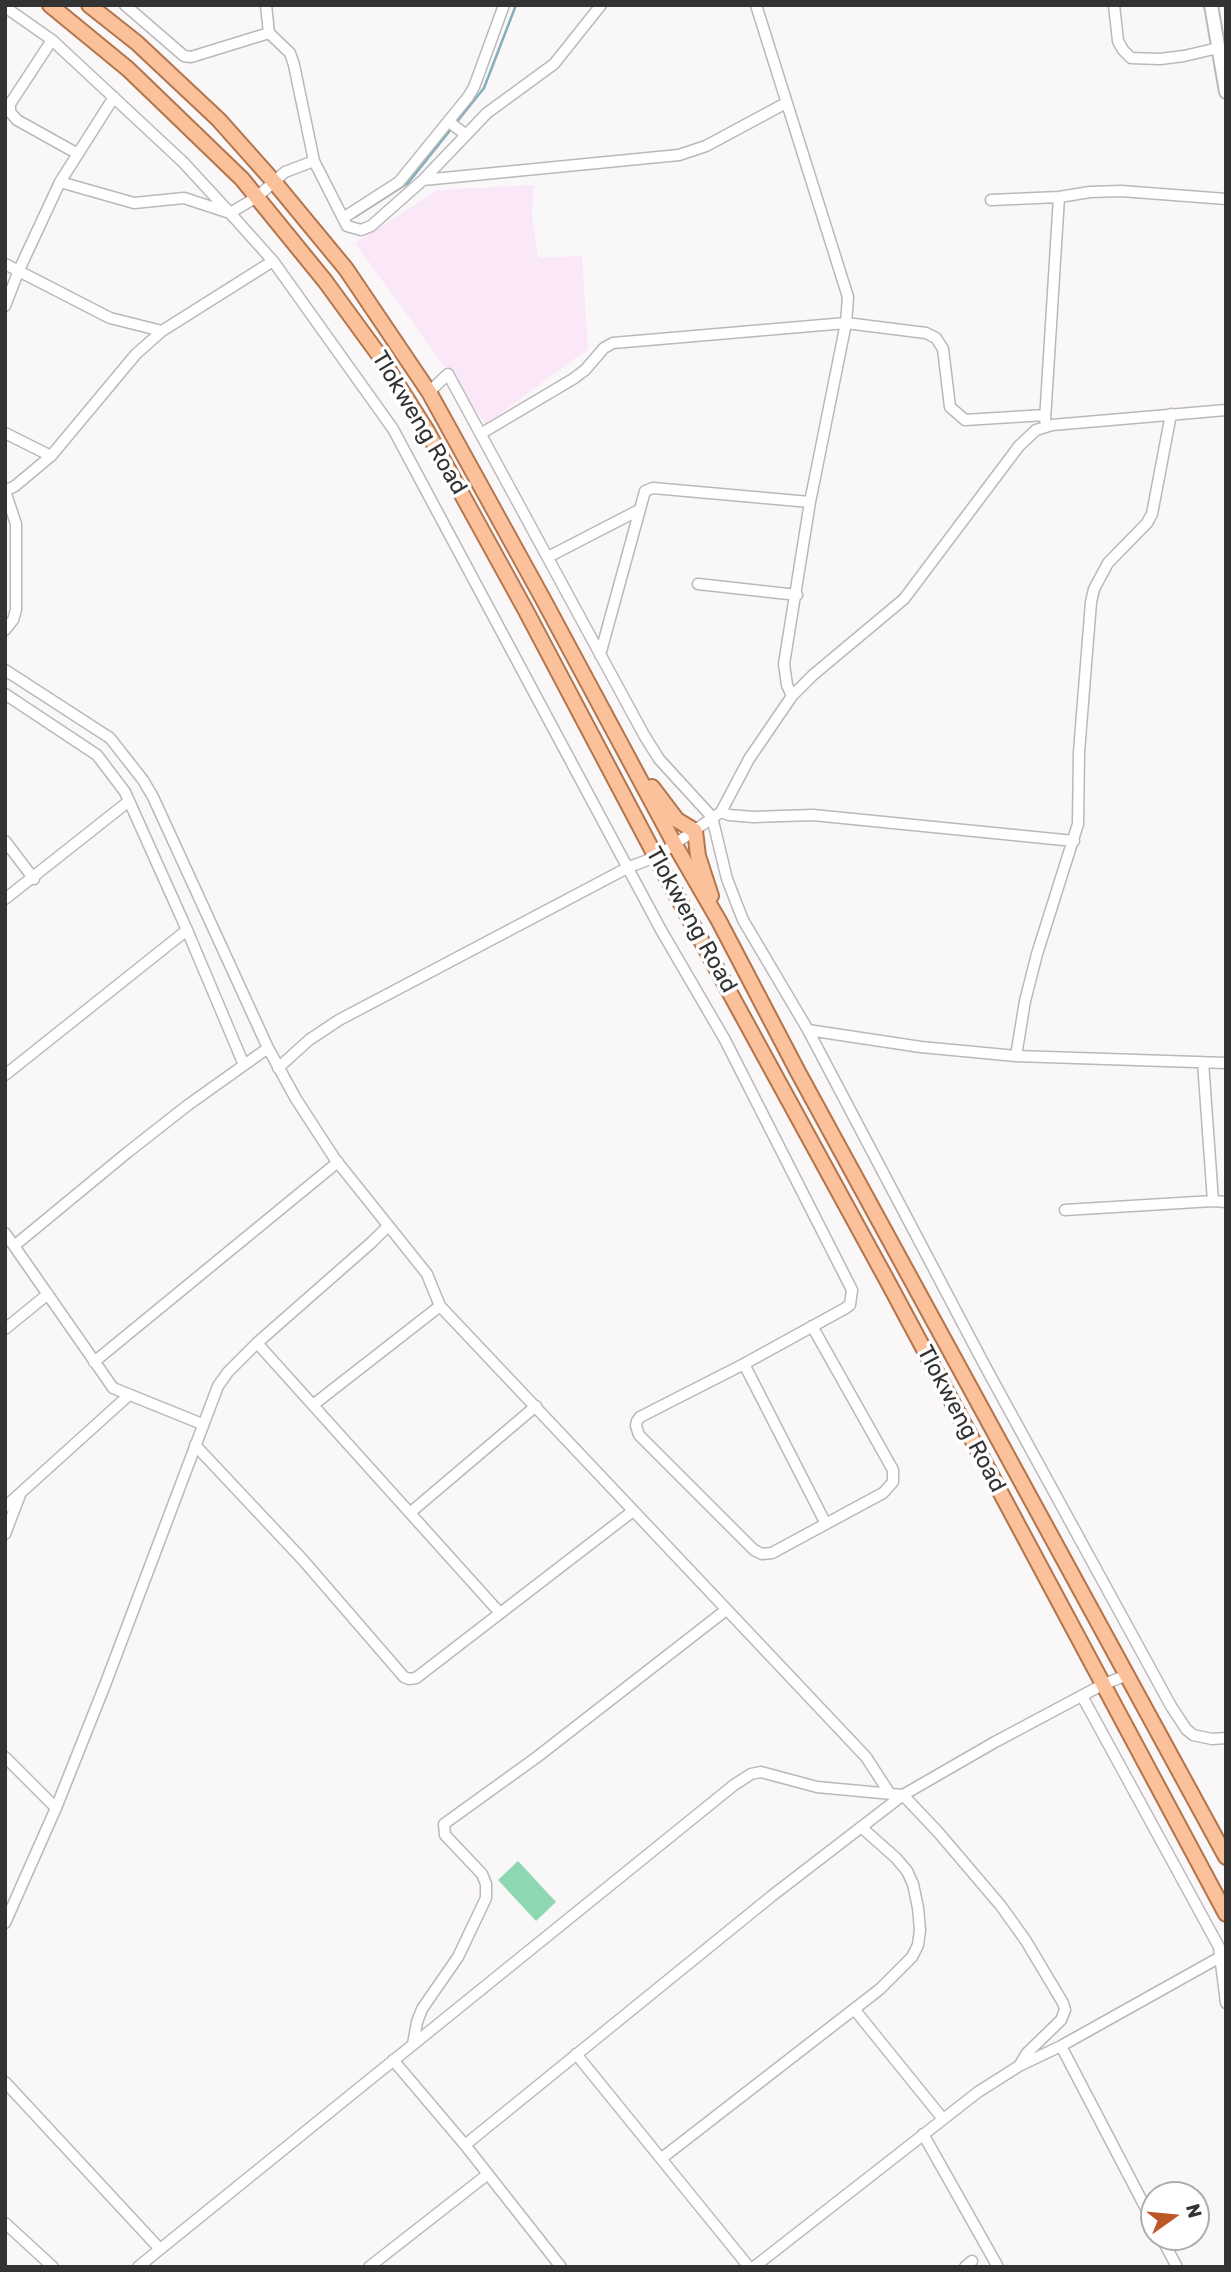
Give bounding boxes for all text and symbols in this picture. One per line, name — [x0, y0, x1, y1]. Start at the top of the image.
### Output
street label: Tlokweng Road — [365, 346, 473, 500]
street label: Tlokweng Road — [640, 842, 742, 998]
street label: Tlokweng Road — [911, 1341, 1011, 1497]
north arrow — [1140, 2181, 1210, 2251]
text: N — [1181, 2201, 1207, 2221]

